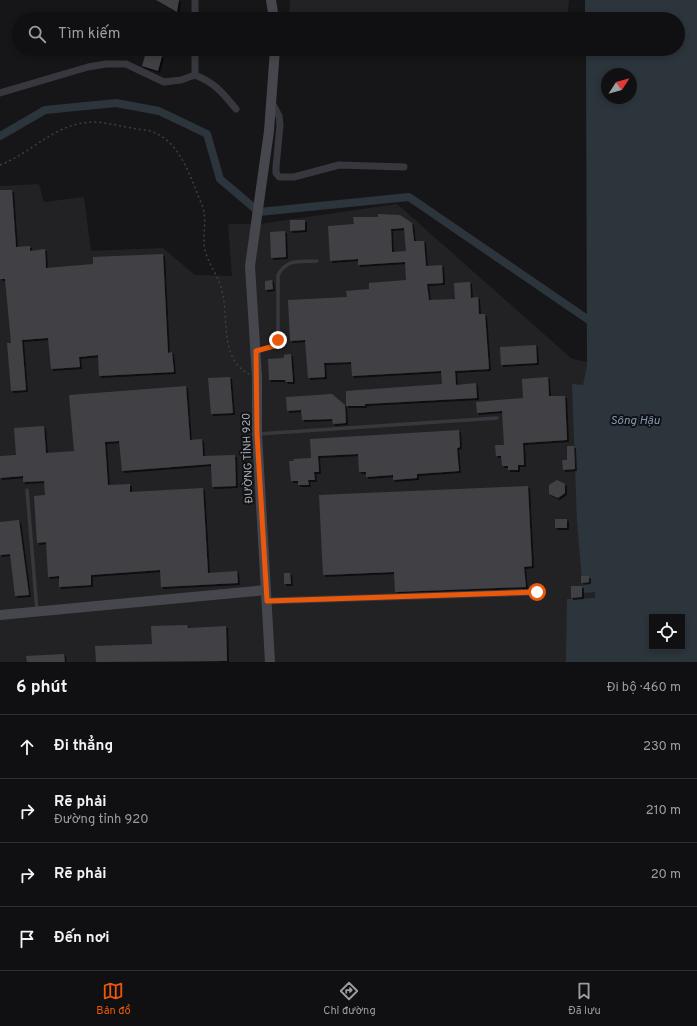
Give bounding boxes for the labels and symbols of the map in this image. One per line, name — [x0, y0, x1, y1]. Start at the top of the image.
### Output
north arrow — [601, 68, 637, 104]
route end — [269, 331, 287, 349]
street label: ĐƯỜNG TỈNH 920 — [238, 412, 257, 504]
water label: Sông Hậu — [610, 413, 660, 429]
route start — [528, 583, 546, 601]

